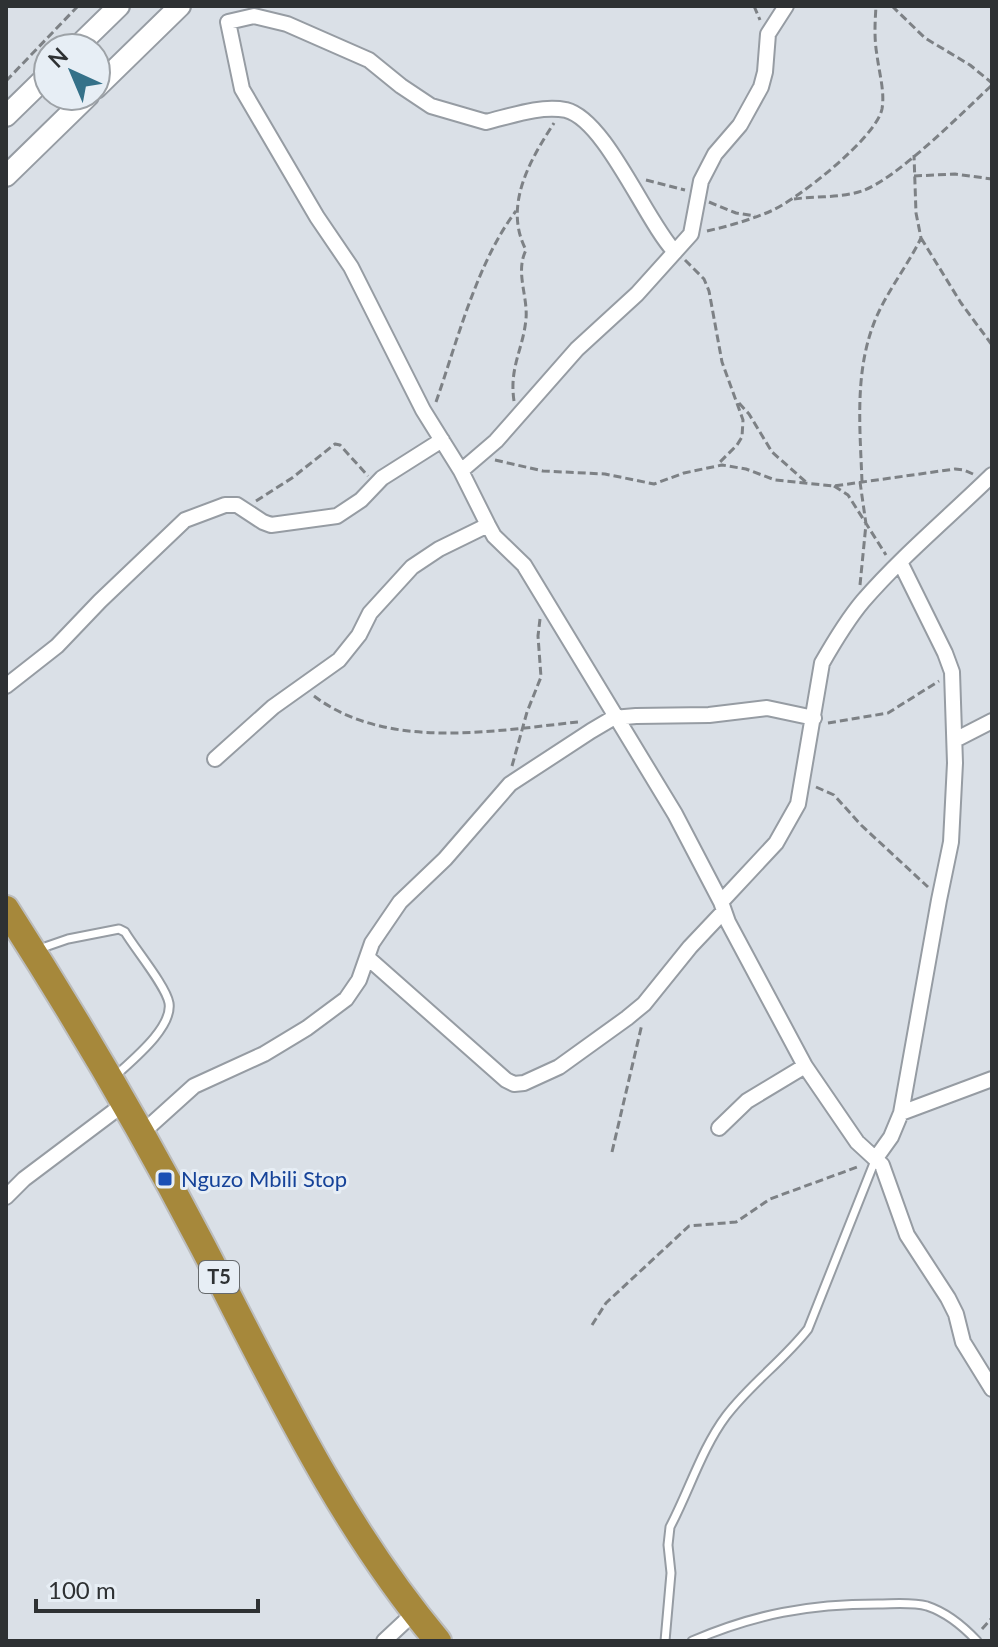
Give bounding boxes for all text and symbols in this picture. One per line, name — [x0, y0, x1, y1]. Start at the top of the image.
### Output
north arrow — [32, 32, 112, 112]
text: N — [42, 42, 73, 73]
place label: Nguzo Mbili Stop — [181, 1165, 347, 1192]
marker: Nguzo Mbili Stop — [156, 1170, 174, 1188]
road number: T5 — [199, 1261, 239, 1293]
scale bar — [36, 1563, 258, 1613]
text: 100 m — [48, 1575, 116, 1604]

